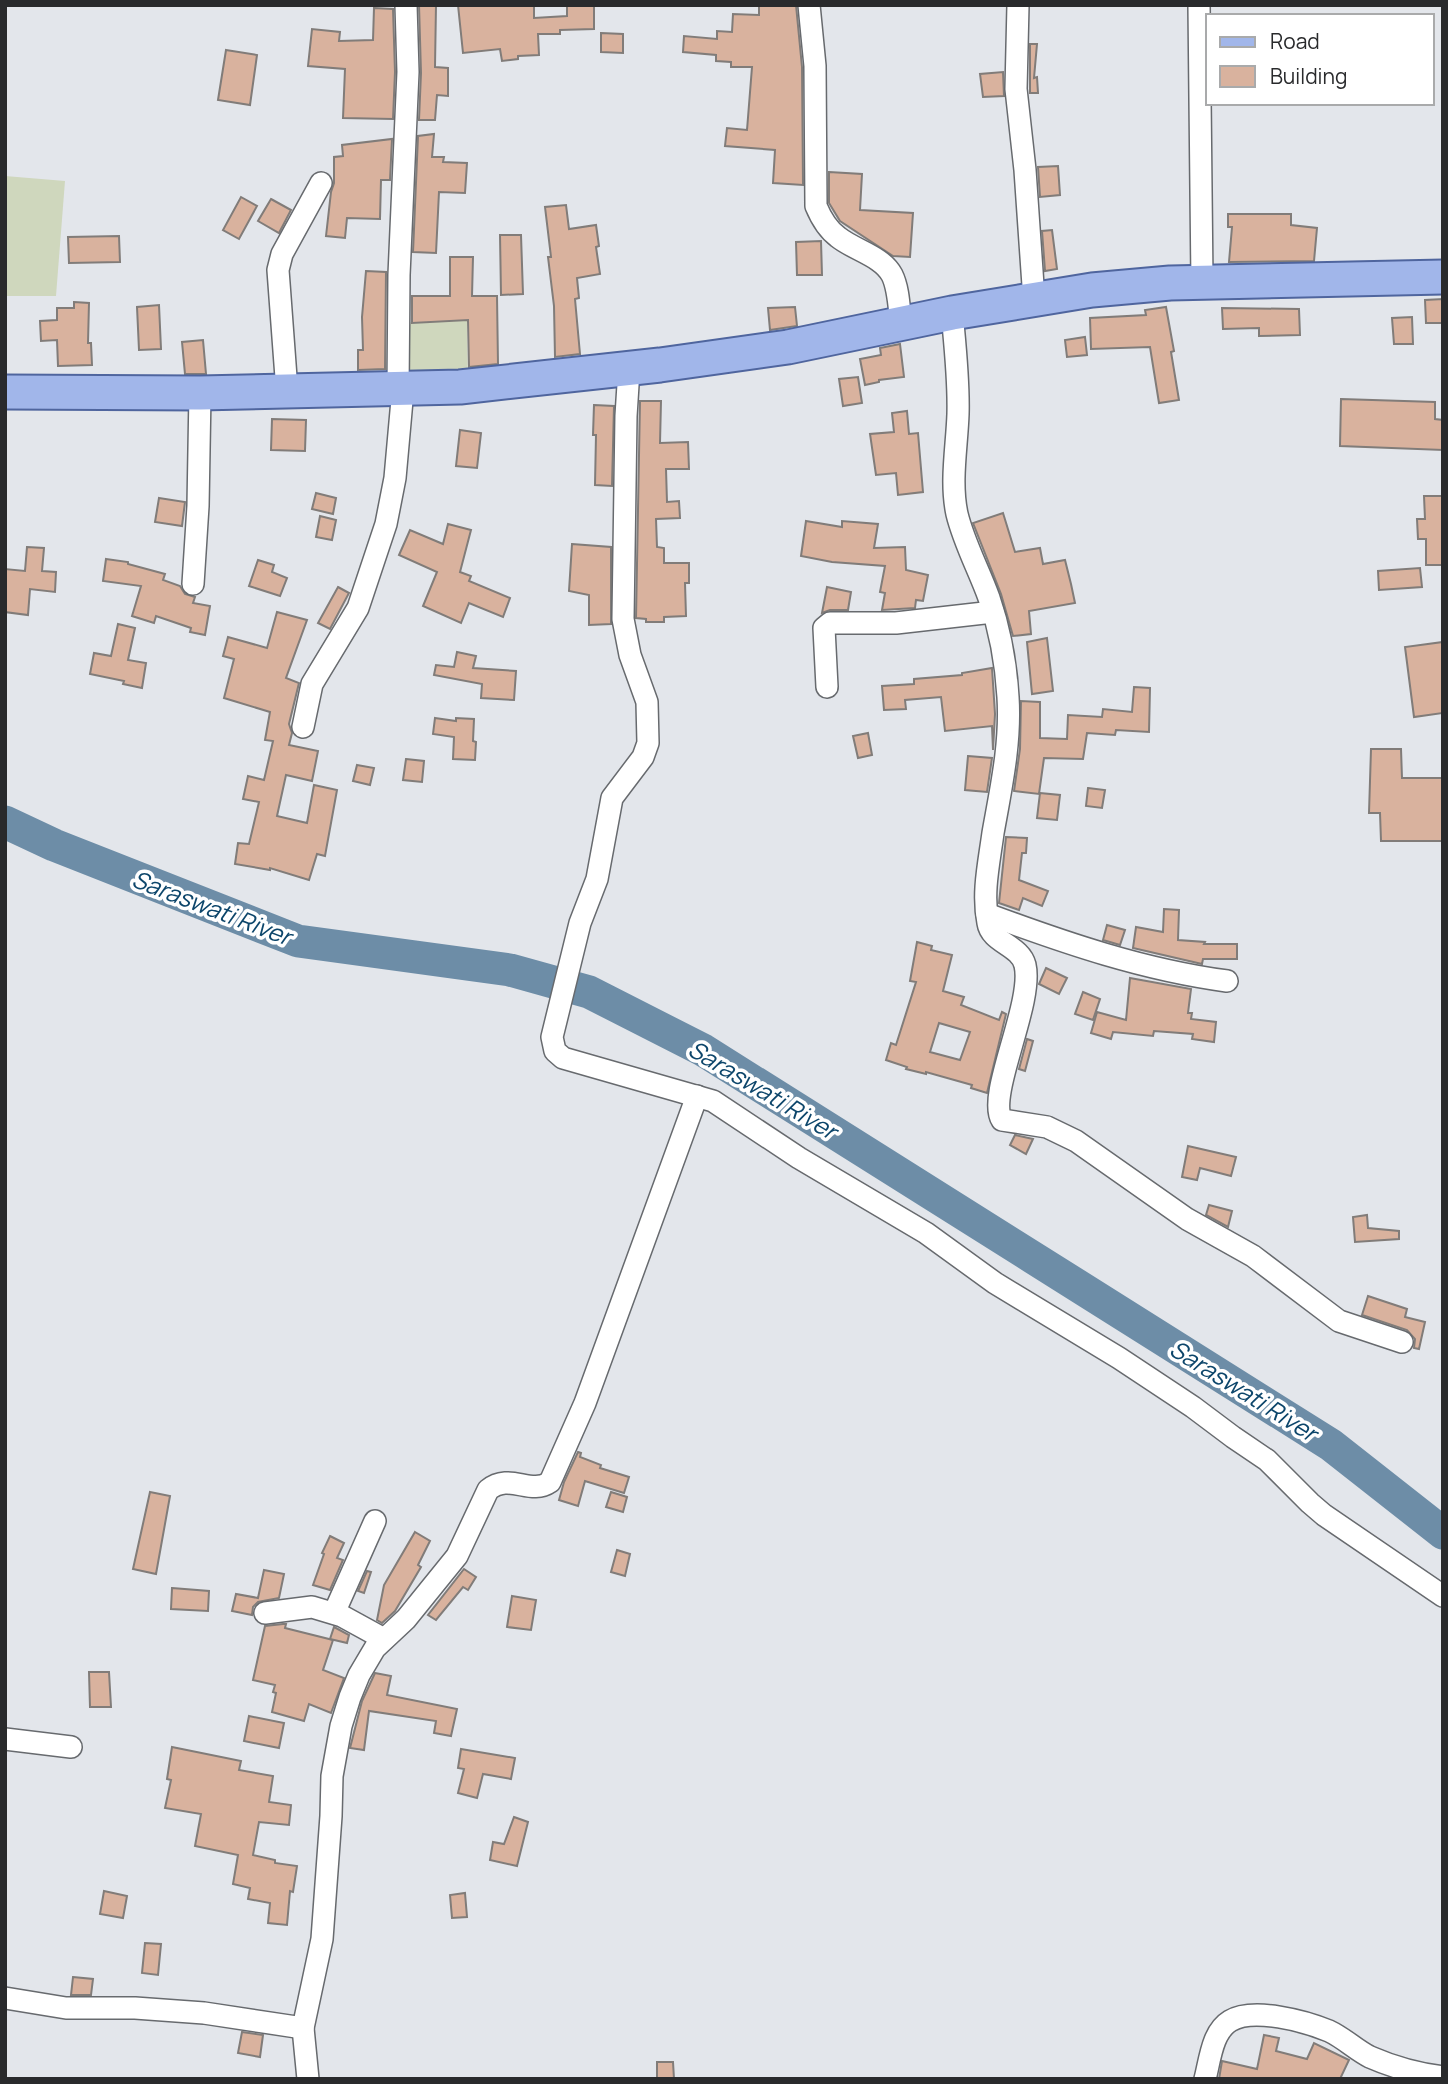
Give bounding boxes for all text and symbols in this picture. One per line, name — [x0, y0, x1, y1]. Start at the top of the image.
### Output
legend — [1206, 14, 1434, 105]
text: Road — [1270, 27, 1320, 55]
text: Building — [1270, 62, 1347, 90]
water label: Saraswati River — [128, 862, 299, 954]
water label: Saraswati River — [683, 1032, 846, 1148]
water label: Saraswati River — [1164, 1332, 1327, 1450]

